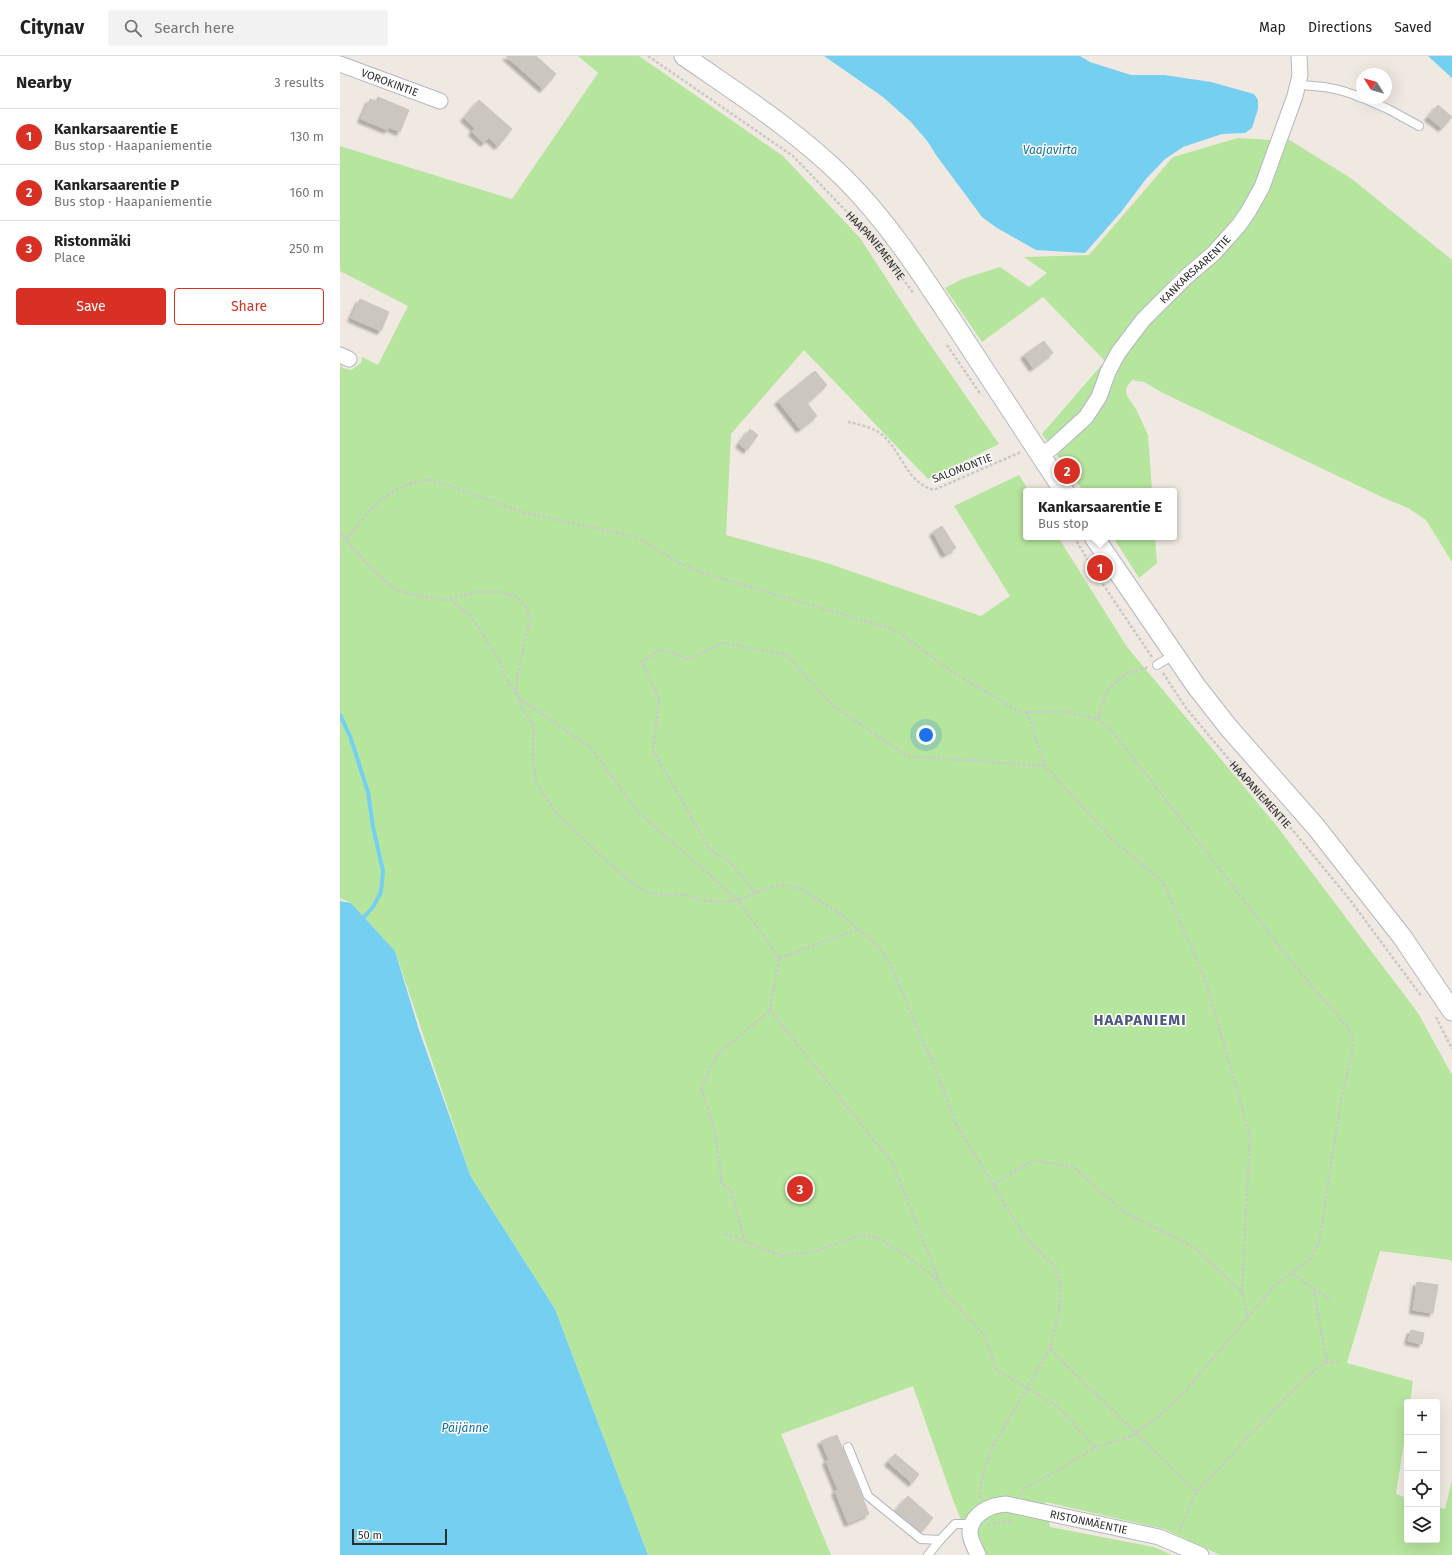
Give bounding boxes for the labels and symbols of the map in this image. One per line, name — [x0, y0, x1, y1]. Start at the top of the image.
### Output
street label: VOROKINTIE — [359, 66, 420, 99]
north arrow — [1356, 68, 1392, 104]
water label: Vaajavirta — [1023, 143, 1078, 157]
street label: HAAPANIEMENTIE — [843, 209, 907, 283]
street label: KANKARSAARENTIE — [1157, 233, 1234, 306]
street label: SALOMONTIE — [930, 451, 994, 486]
pin: 2 — [1054, 456, 1080, 486]
pin: 1 — [1087, 553, 1113, 583]
your location — [916, 725, 936, 745]
street label: HAAPANIEMENTIE — [1227, 759, 1294, 831]
district label: HAAPANIEMI — [1093, 1011, 1187, 1029]
pin: 3 — [787, 1174, 813, 1204]
water label: Päijänne — [441, 1421, 489, 1435]
street label: RISTONMÄENTIE — [1049, 1508, 1129, 1537]
scale bar — [352, 1527, 447, 1546]

